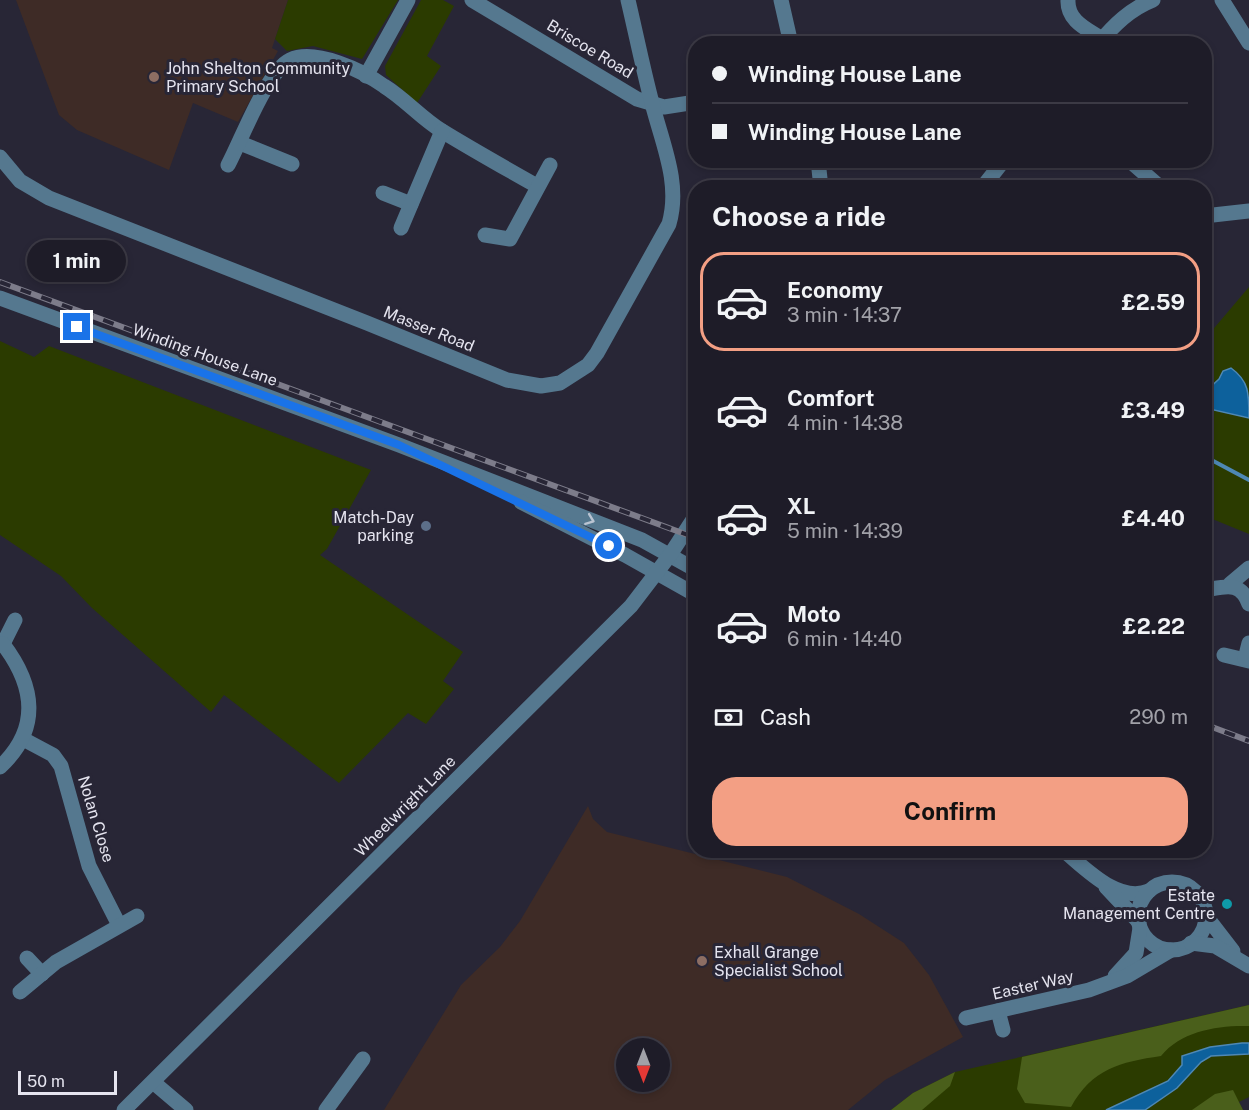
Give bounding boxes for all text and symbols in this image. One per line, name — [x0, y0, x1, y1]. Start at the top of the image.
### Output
street label: Briscoe Road — [543, 16, 637, 82]
place label: John Shelton Community Primary School — [166, 59, 351, 96]
text: Winding House Lane — [748, 61, 962, 87]
marker: John Shelton Community Primary School — [147, 70, 161, 84]
text: Winding House Lane — [748, 119, 962, 145]
text: Choose a ride — [712, 200, 886, 232]
callout: 1 min — [28, 240, 127, 282]
text: 1 min — [52, 249, 101, 273]
icon: car — [715, 275, 769, 329]
text: Economy — [787, 277, 883, 303]
text: £2.59 — [1121, 289, 1185, 315]
street label: Masser Road — [381, 302, 477, 356]
text: 3 min · 14:37 — [787, 303, 902, 327]
route end — [63, 313, 90, 340]
street label: Winding House Lane — [130, 320, 280, 390]
icon: car — [715, 383, 769, 437]
text: Comfort — [787, 385, 874, 411]
text: £3.49 — [1121, 397, 1185, 423]
text: 4 min · 14:38 — [787, 411, 903, 435]
icon: car — [715, 491, 769, 545]
text: XL — [787, 493, 815, 519]
text: £4.40 — [1122, 505, 1185, 531]
place label: Match-Day parking — [333, 508, 414, 545]
one-way arrow — [585, 512, 595, 525]
marker: Match-Day parking — [419, 519, 433, 533]
text: 5 min · 14:39 — [787, 519, 903, 543]
route start — [595, 532, 622, 559]
icon: car — [715, 599, 769, 653]
text: Moto — [787, 601, 841, 627]
text: £2.22 — [1122, 613, 1185, 639]
text: 6 min · 14:40 — [787, 627, 902, 651]
icon: cash — [712, 701, 745, 734]
text: Cash — [760, 704, 811, 730]
text: 290 m — [1129, 705, 1188, 729]
street label: Wheelwright Lane — [351, 752, 459, 860]
street label: Nolan Close — [74, 773, 118, 865]
button: Confirm — [712, 777, 1188, 846]
place label: Estate Management Centre — [1063, 886, 1215, 923]
marker: Estate Management Centre — [1220, 897, 1234, 911]
place label: Exhall Grange Specialist School — [714, 943, 843, 980]
marker: Exhall Grange Specialist School — [695, 954, 709, 968]
street label: Easter Way — [990, 966, 1076, 1004]
north arrow — [616, 1038, 670, 1092]
map controls — [616, 1038, 670, 1092]
scale bar — [18, 1068, 117, 1096]
text: 50 m — [27, 1072, 65, 1091]

